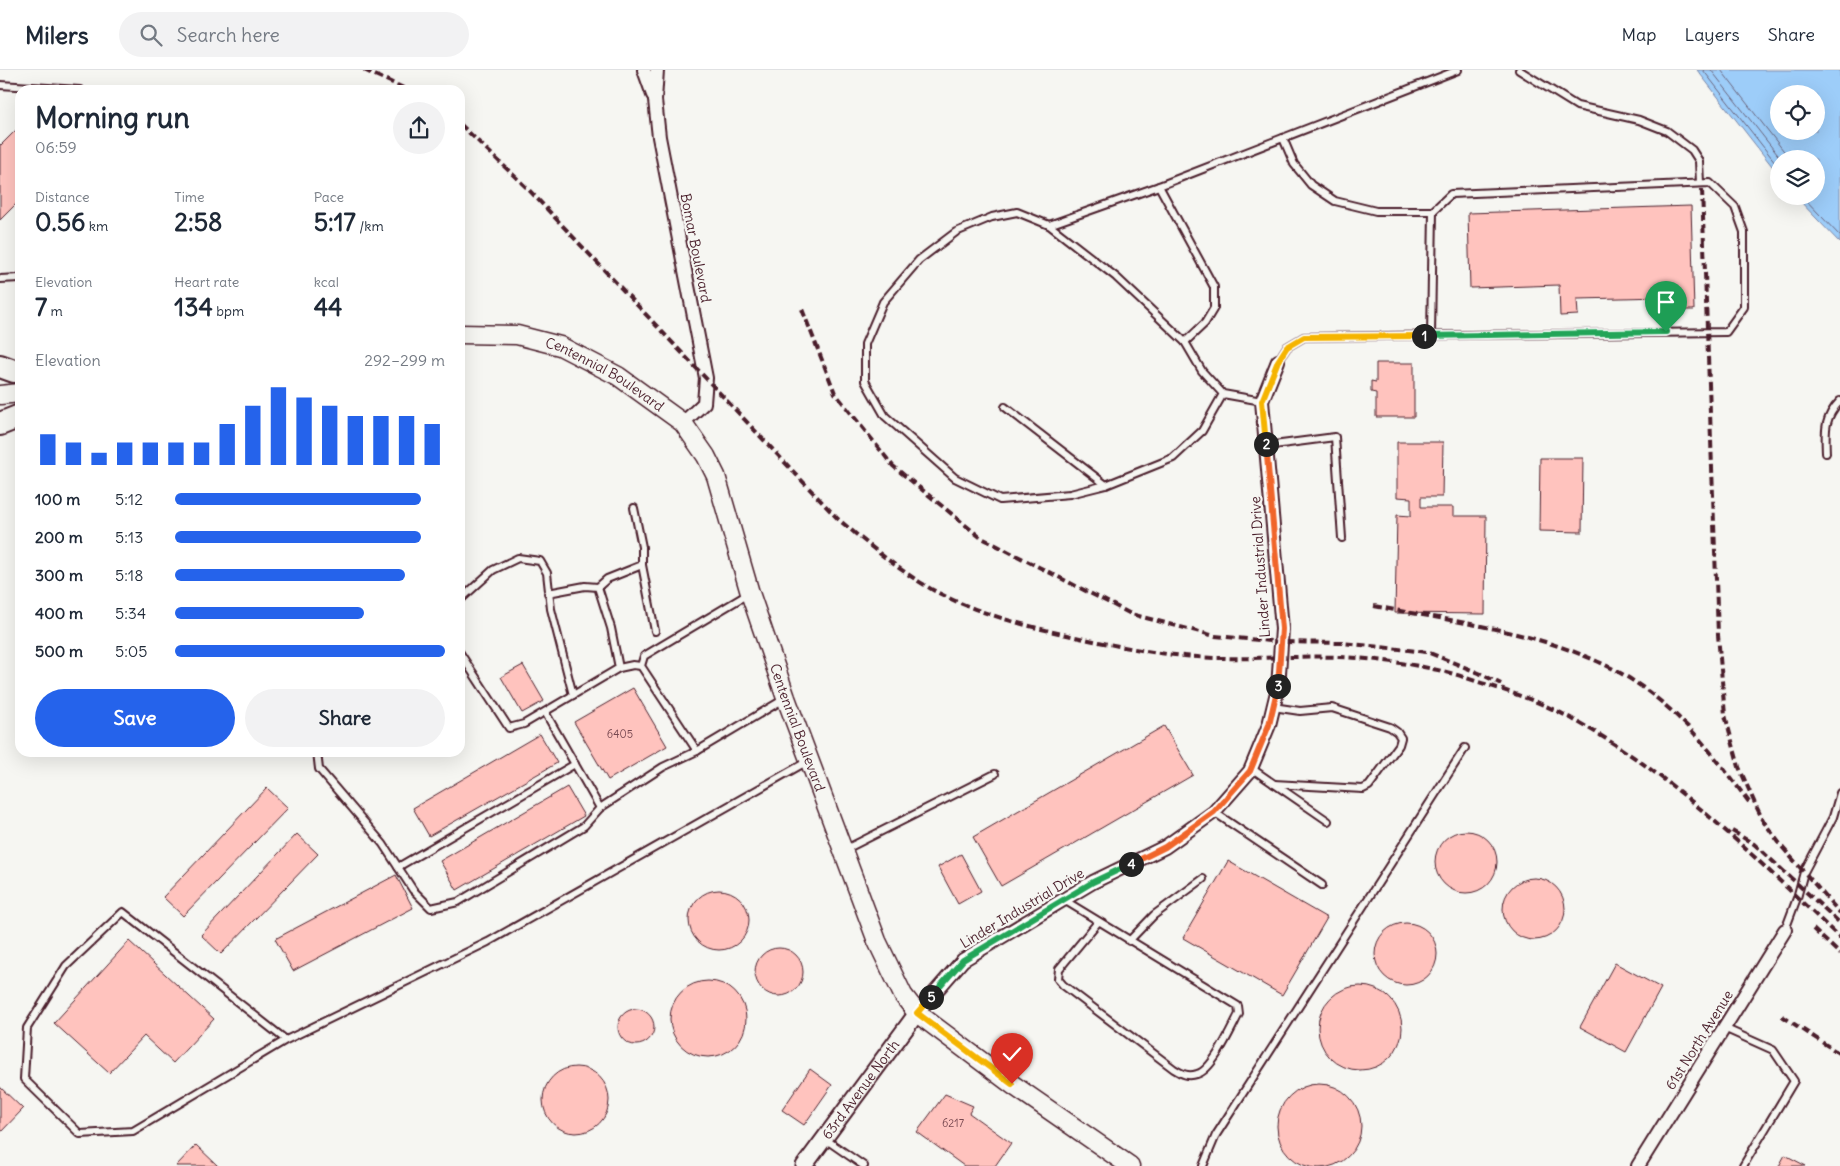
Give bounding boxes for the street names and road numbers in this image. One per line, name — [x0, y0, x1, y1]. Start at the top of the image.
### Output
street label: Bomar Boulevard — [677, 192, 715, 304]
street label: Centennial Boulevard — [543, 334, 668, 415]
street label: Linder Industrial Drive — [1246, 496, 1274, 638]
street label: Centennial Boulevard — [766, 661, 829, 794]
street label: Linder Industrial Drive — [957, 864, 1087, 952]
street label: 61st North Avenue — [1661, 987, 1737, 1093]
street label: 63rd Avenue North — [818, 1036, 903, 1143]

